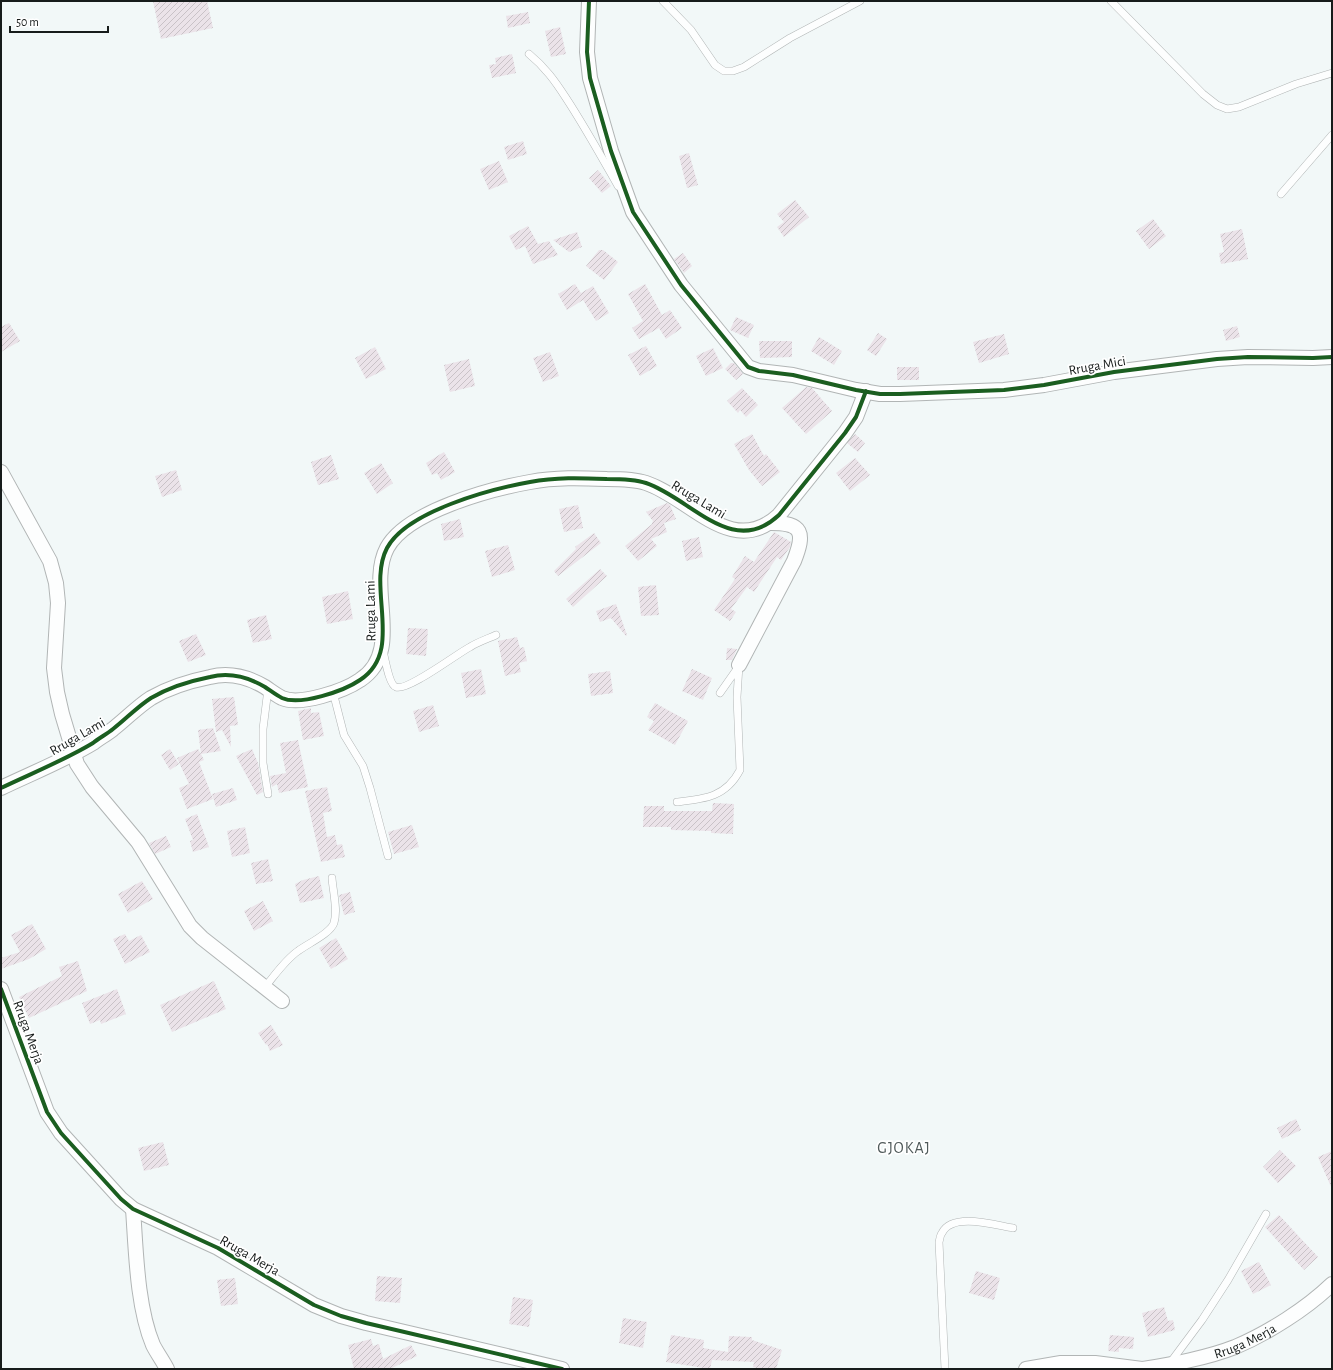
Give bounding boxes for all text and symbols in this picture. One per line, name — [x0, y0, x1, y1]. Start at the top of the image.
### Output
scale bar — [10, 8, 108, 34]
text: 50 m — [16, 16, 39, 28]
street label: Rruga Mici — [1067, 354, 1127, 378]
street label: Rruga Lami — [669, 478, 728, 522]
street label: Rruga Lami — [363, 580, 379, 642]
street label: Rruga Lami — [47, 715, 108, 758]
street label: Rruga Merja — [10, 999, 46, 1066]
district label: GJOKAJ — [877, 1140, 931, 1156]
street label: Rruga Merja — [217, 1233, 282, 1279]
street label: Rruga Merja — [1212, 1321, 1279, 1362]

